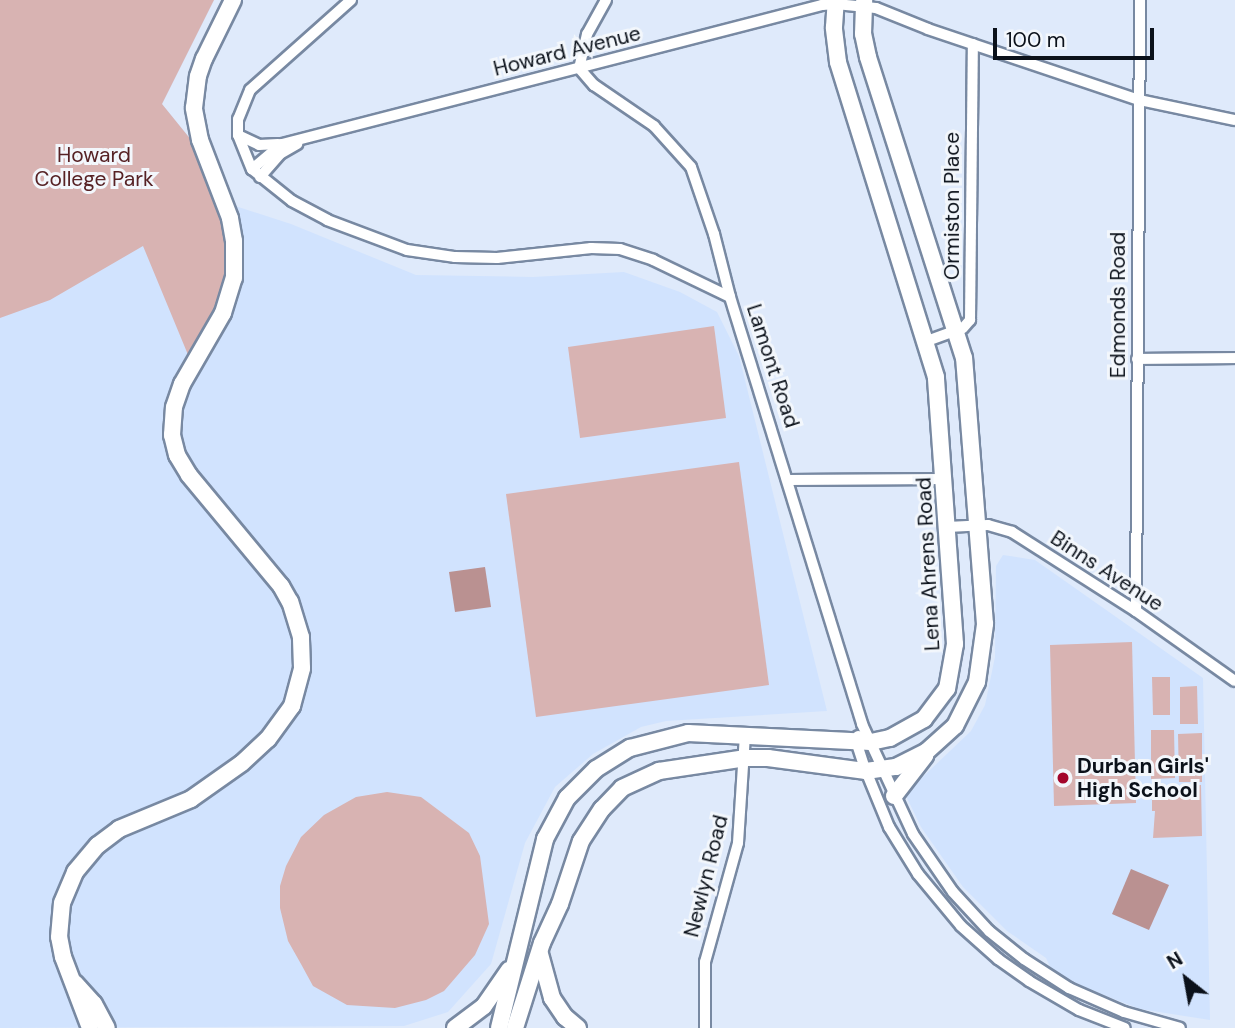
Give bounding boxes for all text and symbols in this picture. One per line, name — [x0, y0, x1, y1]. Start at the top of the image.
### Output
scale bar — [997, 14, 1158, 58]
street label: Howard Avenue — [491, 21, 643, 81]
text: 100 m — [1006, 26, 1066, 54]
street label: Ormiston Place — [939, 132, 965, 280]
park label: Howard College Park — [34, 142, 154, 192]
street label: Edmonds Road — [1105, 232, 1131, 378]
street label: Lamont Road — [741, 301, 805, 431]
street label: Lena Ahrens Road — [911, 476, 945, 652]
street label: Binns Avenue — [1046, 525, 1168, 617]
place label: Durban Girls' High School — [1077, 753, 1209, 803]
marker: Durban Girls' High School — [1055, 770, 1071, 786]
street label: Newlyn Road — [679, 812, 733, 940]
north arrow — [1151, 944, 1221, 1014]
text: N — [1163, 946, 1187, 975]

